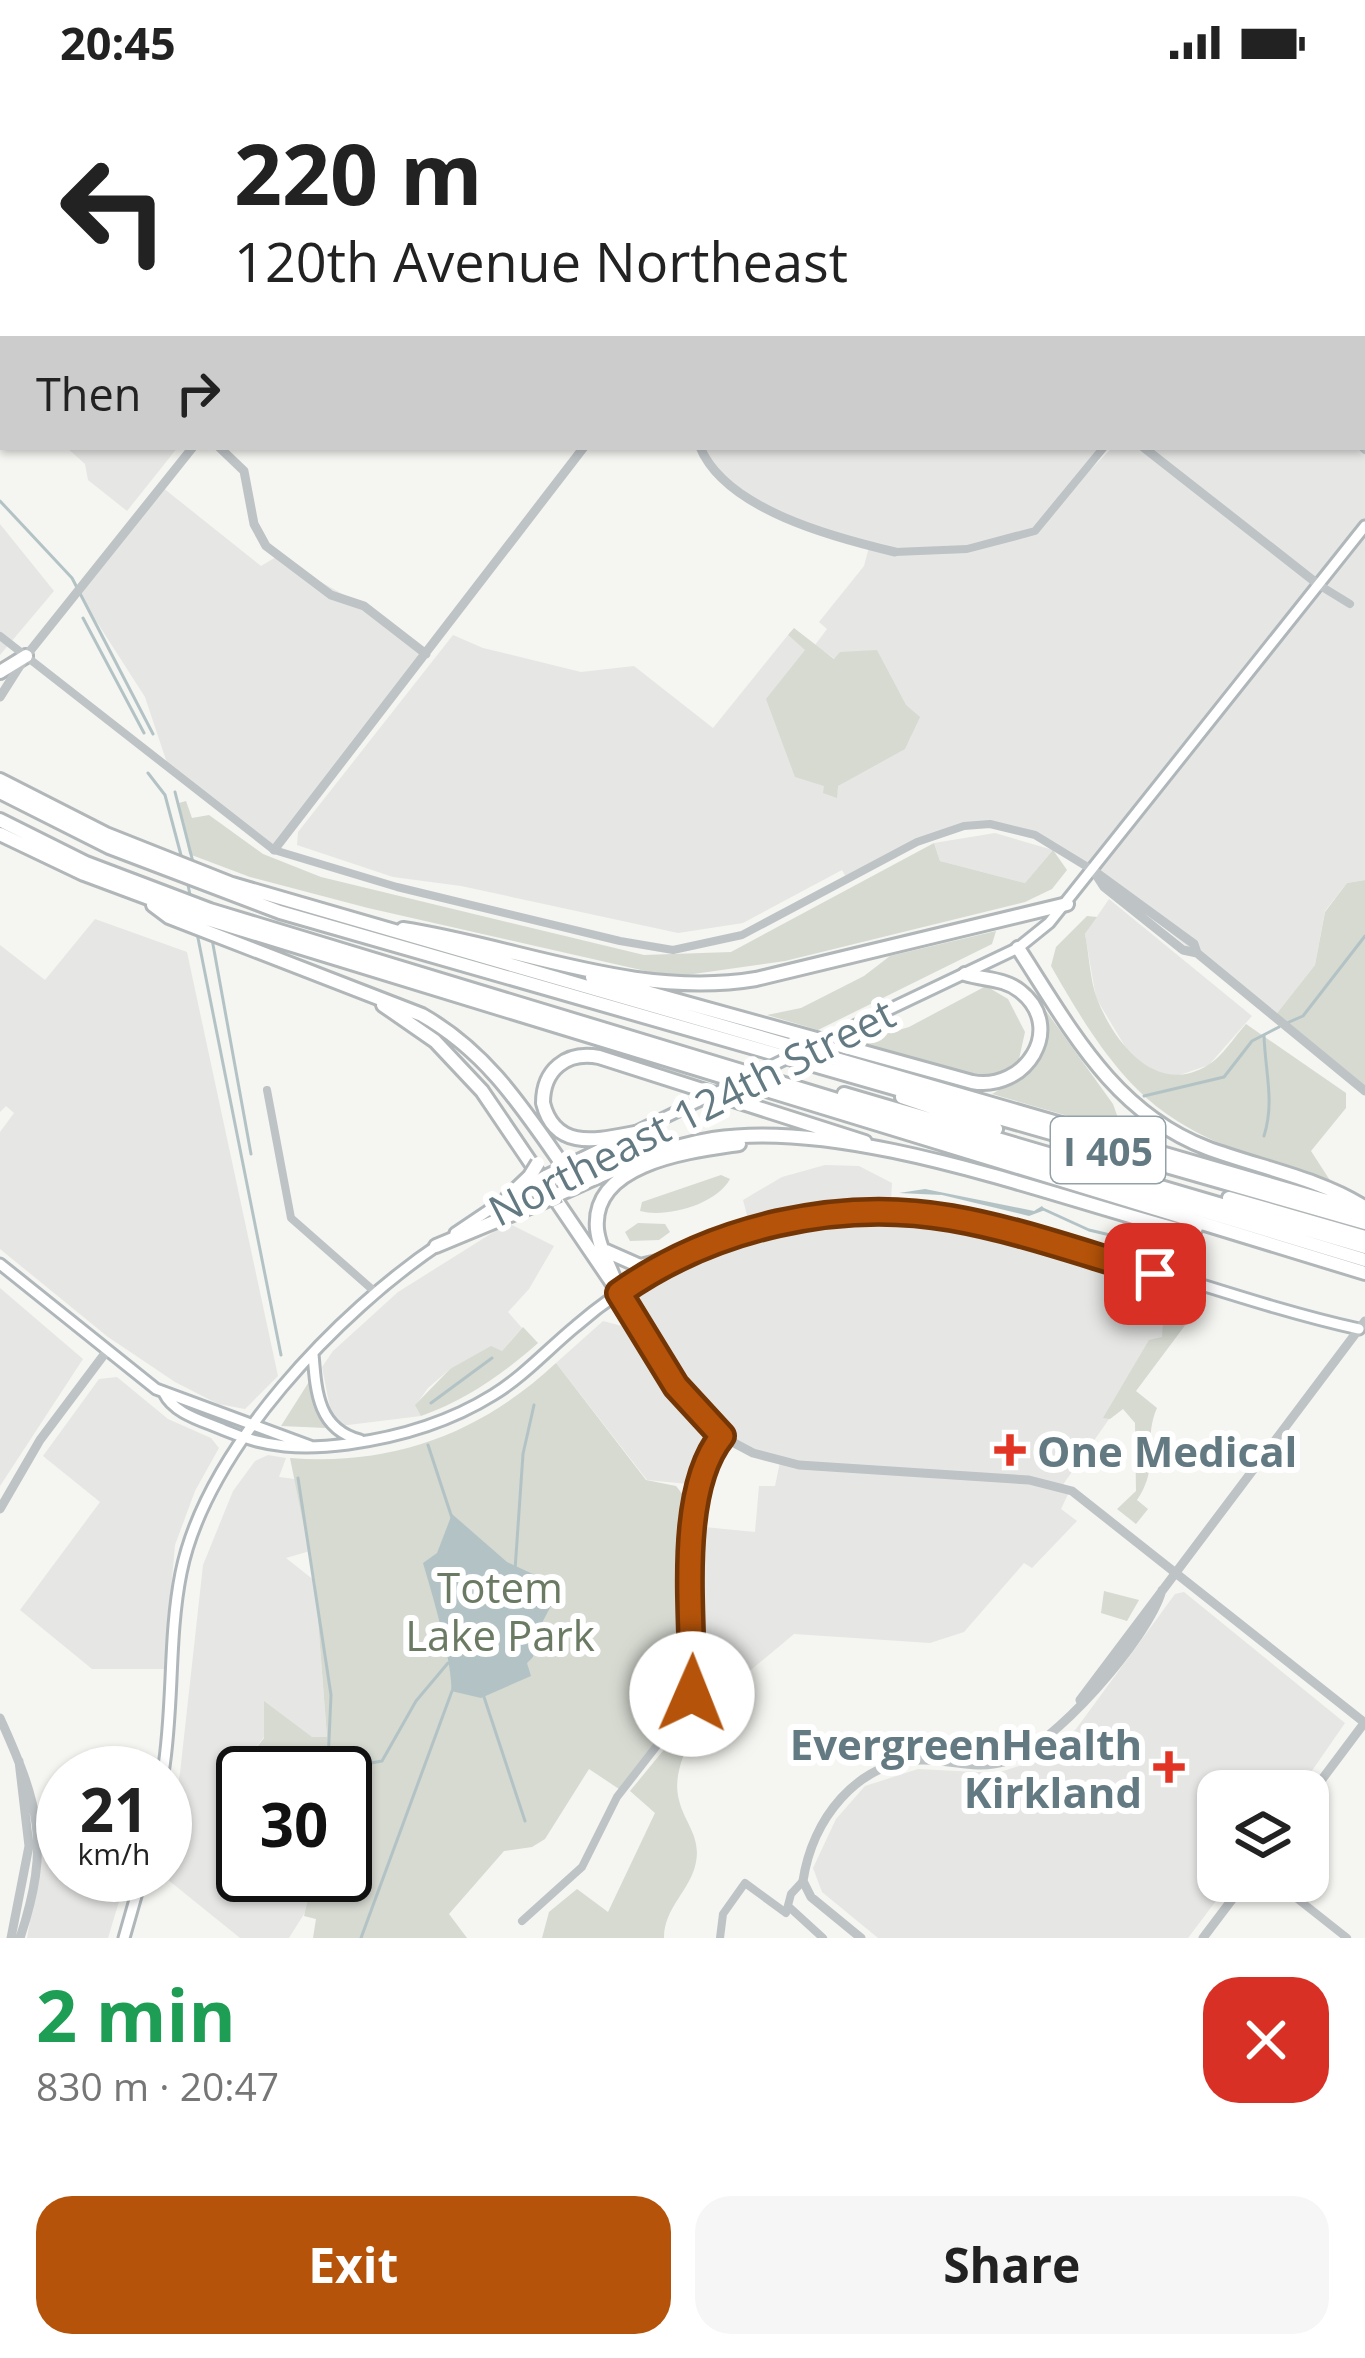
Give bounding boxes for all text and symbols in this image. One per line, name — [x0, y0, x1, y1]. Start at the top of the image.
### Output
text: 20:45 — [60, 12, 176, 73]
text: 220 m — [234, 115, 482, 230]
icon: left — [36, 132, 192, 288]
text: 120th Avenue Northeast — [234, 224, 848, 298]
icon: right — [165, 360, 231, 426]
text: Then — [36, 363, 141, 424]
street label: Northeast 124th Street — [478, 984, 904, 1238]
road number: I 405 — [1051, 1117, 1165, 1183]
pin — [1104, 1223, 1206, 1325]
icon: arrive — [1122, 1241, 1188, 1307]
place label: One Medical — [1037, 1422, 1297, 1479]
marker: One Medical — [994, 1434, 1026, 1466]
park label: Totem Lake Park — [405, 1558, 595, 1663]
position arrow — [629, 1631, 755, 1757]
place label: EvergreenHealth Kirkland — [790, 1715, 1142, 1820]
speed limit sign: 30 — [216, 1746, 372, 1902]
marker: EvergreenHealth Kirkland — [1153, 1751, 1185, 1783]
text: 21 — [80, 1768, 148, 1850]
map controls — [1197, 1770, 1329, 1902]
button: layers — [1197, 1770, 1329, 1902]
text: km/h — [78, 1833, 150, 1874]
text: 2 min — [36, 1965, 236, 2063]
button: close — [1203, 1977, 1329, 2103]
text: 830 m · 20:47 — [36, 2059, 279, 2112]
button: Exit — [36, 2196, 671, 2334]
button: Share — [695, 2196, 1329, 2334]

